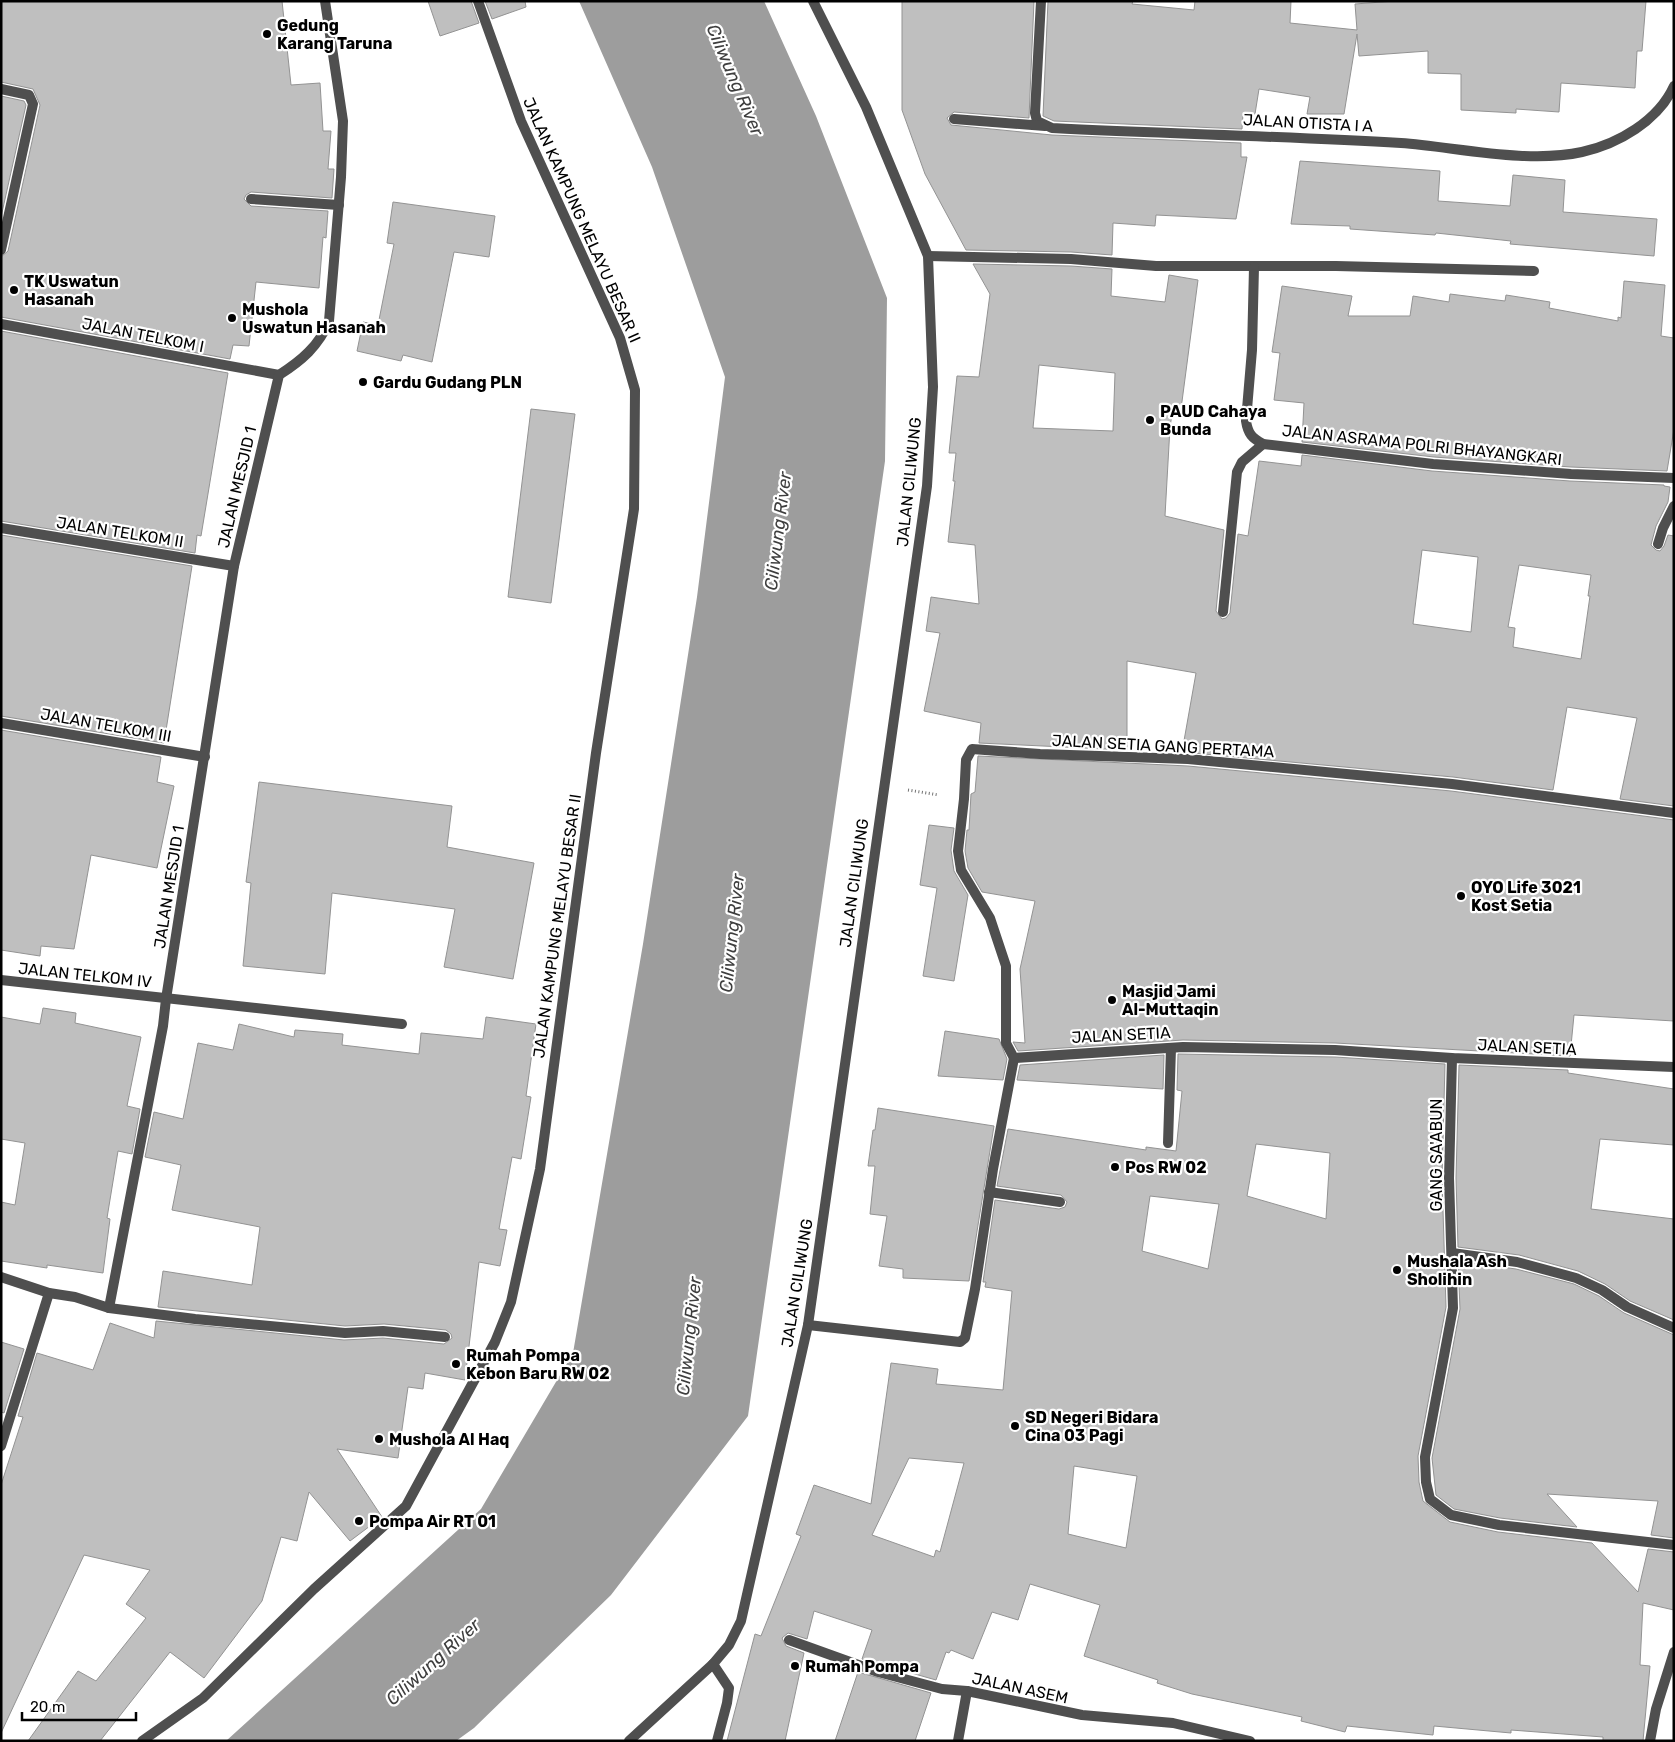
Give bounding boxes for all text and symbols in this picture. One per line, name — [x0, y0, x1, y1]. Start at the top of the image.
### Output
place label: Gedung Karang Taruna — [277, 16, 392, 53]
water label: Ciliwung River — [702, 21, 769, 140]
marker: Gedung Karang Taruna — [261, 28, 273, 40]
street label: JALAN KAMPUNG MELAYU BESAR II — [519, 94, 645, 346]
street label: JALAN OTISTA I A — [1242, 110, 1374, 136]
place label: TK Uswatun Hasanah — [24, 272, 119, 309]
marker: TK Uswatun Hasanah — [8, 284, 20, 296]
place label: Mushola Uswatun Hasanah — [242, 300, 386, 337]
marker: Mushola Uswatun Hasanah — [226, 312, 238, 324]
street label: JALAN TELKOM I — [80, 314, 206, 356]
place label: Gardu Gudang PLN — [373, 373, 522, 392]
marker: Gardu Gudang PLN — [357, 376, 369, 388]
place label: PAUD Cahaya Bunda — [1160, 402, 1267, 439]
marker: PAUD Cahaya Bunda — [1144, 414, 1156, 426]
street label: JALAN CILIWUNG — [893, 416, 925, 548]
street label: JALAN ASRAMA POLRI BHAYANGKARI — [1281, 421, 1563, 469]
street label: JALAN MESJID 1 — [214, 424, 260, 550]
water label: Ciliwung River — [760, 469, 796, 592]
street label: JALAN TELKOM II — [55, 513, 185, 551]
street label: JALAN TELKOM III — [39, 704, 173, 746]
street label: JALAN SETIA GANG PERTAMA — [1051, 731, 1275, 761]
street label: JALAN KAMPUNG MELAYU BESAR II — [529, 793, 585, 1059]
street label: JALAN CILIWUNG — [836, 817, 872, 949]
street label: JALAN MESJID 1 — [150, 824, 188, 950]
water label: Ciliwung River — [715, 871, 749, 993]
place label: OYO Life 3021 Kost Setia — [1471, 878, 1581, 915]
marker: OYO Life 3021 Kost Setia — [1455, 890, 1467, 902]
street label: JALAN TELKOM IV — [17, 959, 153, 991]
place label: Masjid Jami Al-Muttaqin — [1122, 982, 1218, 1019]
marker: Masjid Jami Al-Muttaqin — [1106, 994, 1118, 1006]
street label: JALAN SETIA — [1071, 1023, 1171, 1047]
street label: JALAN SETIA — [1477, 1035, 1577, 1059]
street label: GANG SA'ABUN — [1427, 1099, 1446, 1211]
place label: Pos RW 02 — [1125, 1158, 1207, 1177]
marker: Pos RW 02 — [1109, 1161, 1121, 1173]
street label: JALAN CILIWUNG — [777, 1217, 817, 1349]
place label: Mushala Ash Sholihin — [1407, 1252, 1507, 1289]
marker: Mushala Ash Sholihin — [1391, 1264, 1403, 1276]
water label: Ciliwung River — [672, 1274, 706, 1396]
place label: Rumah Pompa Kebon Baru RW 02 — [466, 1346, 610, 1383]
marker: Rumah Pompa Kebon Baru RW 02 — [450, 1358, 462, 1370]
place label: SD Negeri Bidara Cina 03 Pagi — [1025, 1408, 1158, 1445]
marker: SD Negeri Bidara Cina 03 Pagi — [1009, 1420, 1021, 1432]
place label: Mushola Al Haq — [389, 1430, 509, 1449]
marker: Mushola Al Haq — [373, 1433, 385, 1445]
place label: Pompa Air RT 01 — [369, 1512, 496, 1531]
marker: Pompa Air RT 01 — [353, 1515, 365, 1527]
water label: Ciliwung River — [381, 1613, 485, 1710]
place label: Rumah Pompa — [805, 1657, 919, 1676]
marker: Rumah Pompa — [789, 1660, 801, 1672]
street label: JALAN ASEM — [970, 1669, 1070, 1707]
scale bar — [22, 1690, 136, 1722]
text: 20 m — [30, 1698, 65, 1716]

